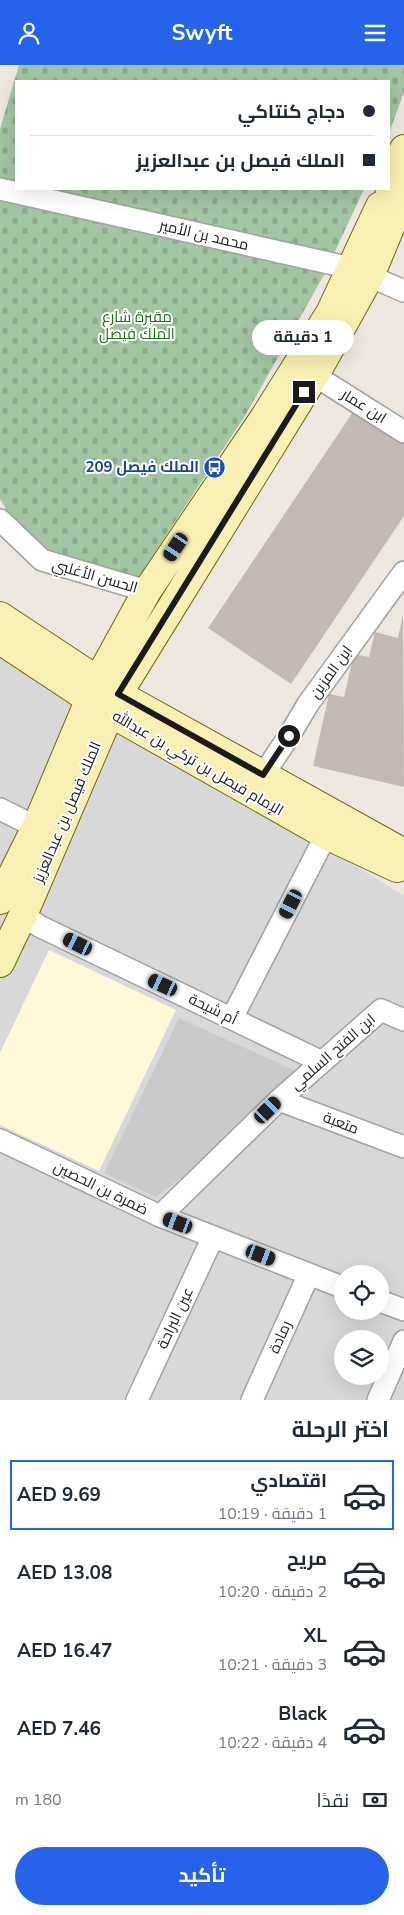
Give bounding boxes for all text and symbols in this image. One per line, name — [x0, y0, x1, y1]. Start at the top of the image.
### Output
text: Swyft — [172, 18, 232, 48]
icon: person — [15, 19, 43, 47]
icon: menu — [361, 19, 389, 47]
text: دجاج كنتاكي — [238, 99, 345, 125]
text: الملك فيصل بن عبدالعزيز — [136, 148, 345, 174]
street label: محمد بن الأمير — [156, 215, 251, 255]
park label: مقبرة شارع الملك فيصل — [99, 307, 175, 344]
callout: 1 دقيقة — [253, 320, 355, 355]
text: 1 دقيقة — [273, 326, 333, 348]
route end — [293, 381, 315, 403]
street label: ابن عمار — [337, 384, 390, 428]
bus stop icon: الملك فيصل 209 — [203, 455, 227, 479]
place label: الملك فيصل 209 — [86, 457, 199, 477]
car — [161, 530, 190, 564]
street label: الحسن الأغلبي — [49, 554, 140, 600]
street label: ابن المزين — [305, 642, 357, 702]
street label: الإمام فيصل بن تركي بن عبدالله — [108, 706, 287, 822]
route start — [278, 725, 300, 747]
street label: الملك فيصل بن عبدالعزيز — [28, 738, 106, 886]
car — [277, 887, 304, 921]
car — [61, 931, 94, 957]
car — [146, 972, 179, 998]
street label: أم شيحة — [185, 989, 241, 1029]
street label: ابن الفتح السلمي — [286, 1009, 381, 1096]
car — [252, 1094, 283, 1126]
street label: متعبة — [320, 1107, 362, 1139]
street label: ضمرة بن الحصين — [50, 1156, 152, 1220]
car — [161, 1211, 194, 1235]
car — [244, 1243, 277, 1267]
map controls — [334, 1265, 389, 1385]
button: locate — [334, 1265, 389, 1320]
street label: عين البراحة — [152, 1284, 198, 1352]
street label: رمادة — [264, 1317, 296, 1357]
button: layers — [334, 1330, 389, 1385]
text: اختر الرحلة — [292, 1415, 389, 1445]
text: اقتصادي — [251, 1468, 327, 1494]
icon: car — [342, 1473, 387, 1518]
text: AED 9.69 — [17, 1482, 101, 1508]
text: 1 دقيقة · 10:19 — [218, 1503, 327, 1525]
text: مريح — [287, 1546, 327, 1572]
icon: car — [342, 1551, 387, 1596]
text: AED 13.08 — [17, 1560, 112, 1586]
text: 2 دقيقة · 10:20 — [218, 1581, 327, 1603]
text: XL — [304, 1623, 327, 1649]
icon: car — [342, 1629, 387, 1674]
text: AED 16.47 — [17, 1638, 112, 1664]
text: 3 دقيقة · 10:21 — [218, 1654, 327, 1676]
text: Black — [278, 1701, 327, 1727]
icon: car — [342, 1707, 387, 1752]
text: AED 7.46 — [17, 1716, 101, 1742]
text: 4 دقيقة · 10:22 — [218, 1732, 327, 1754]
icon: cash — [361, 1786, 389, 1814]
text: نقدًا — [317, 1788, 349, 1814]
text: 180 m — [15, 1789, 62, 1811]
button: تأكيد — [15, 1847, 389, 1905]

